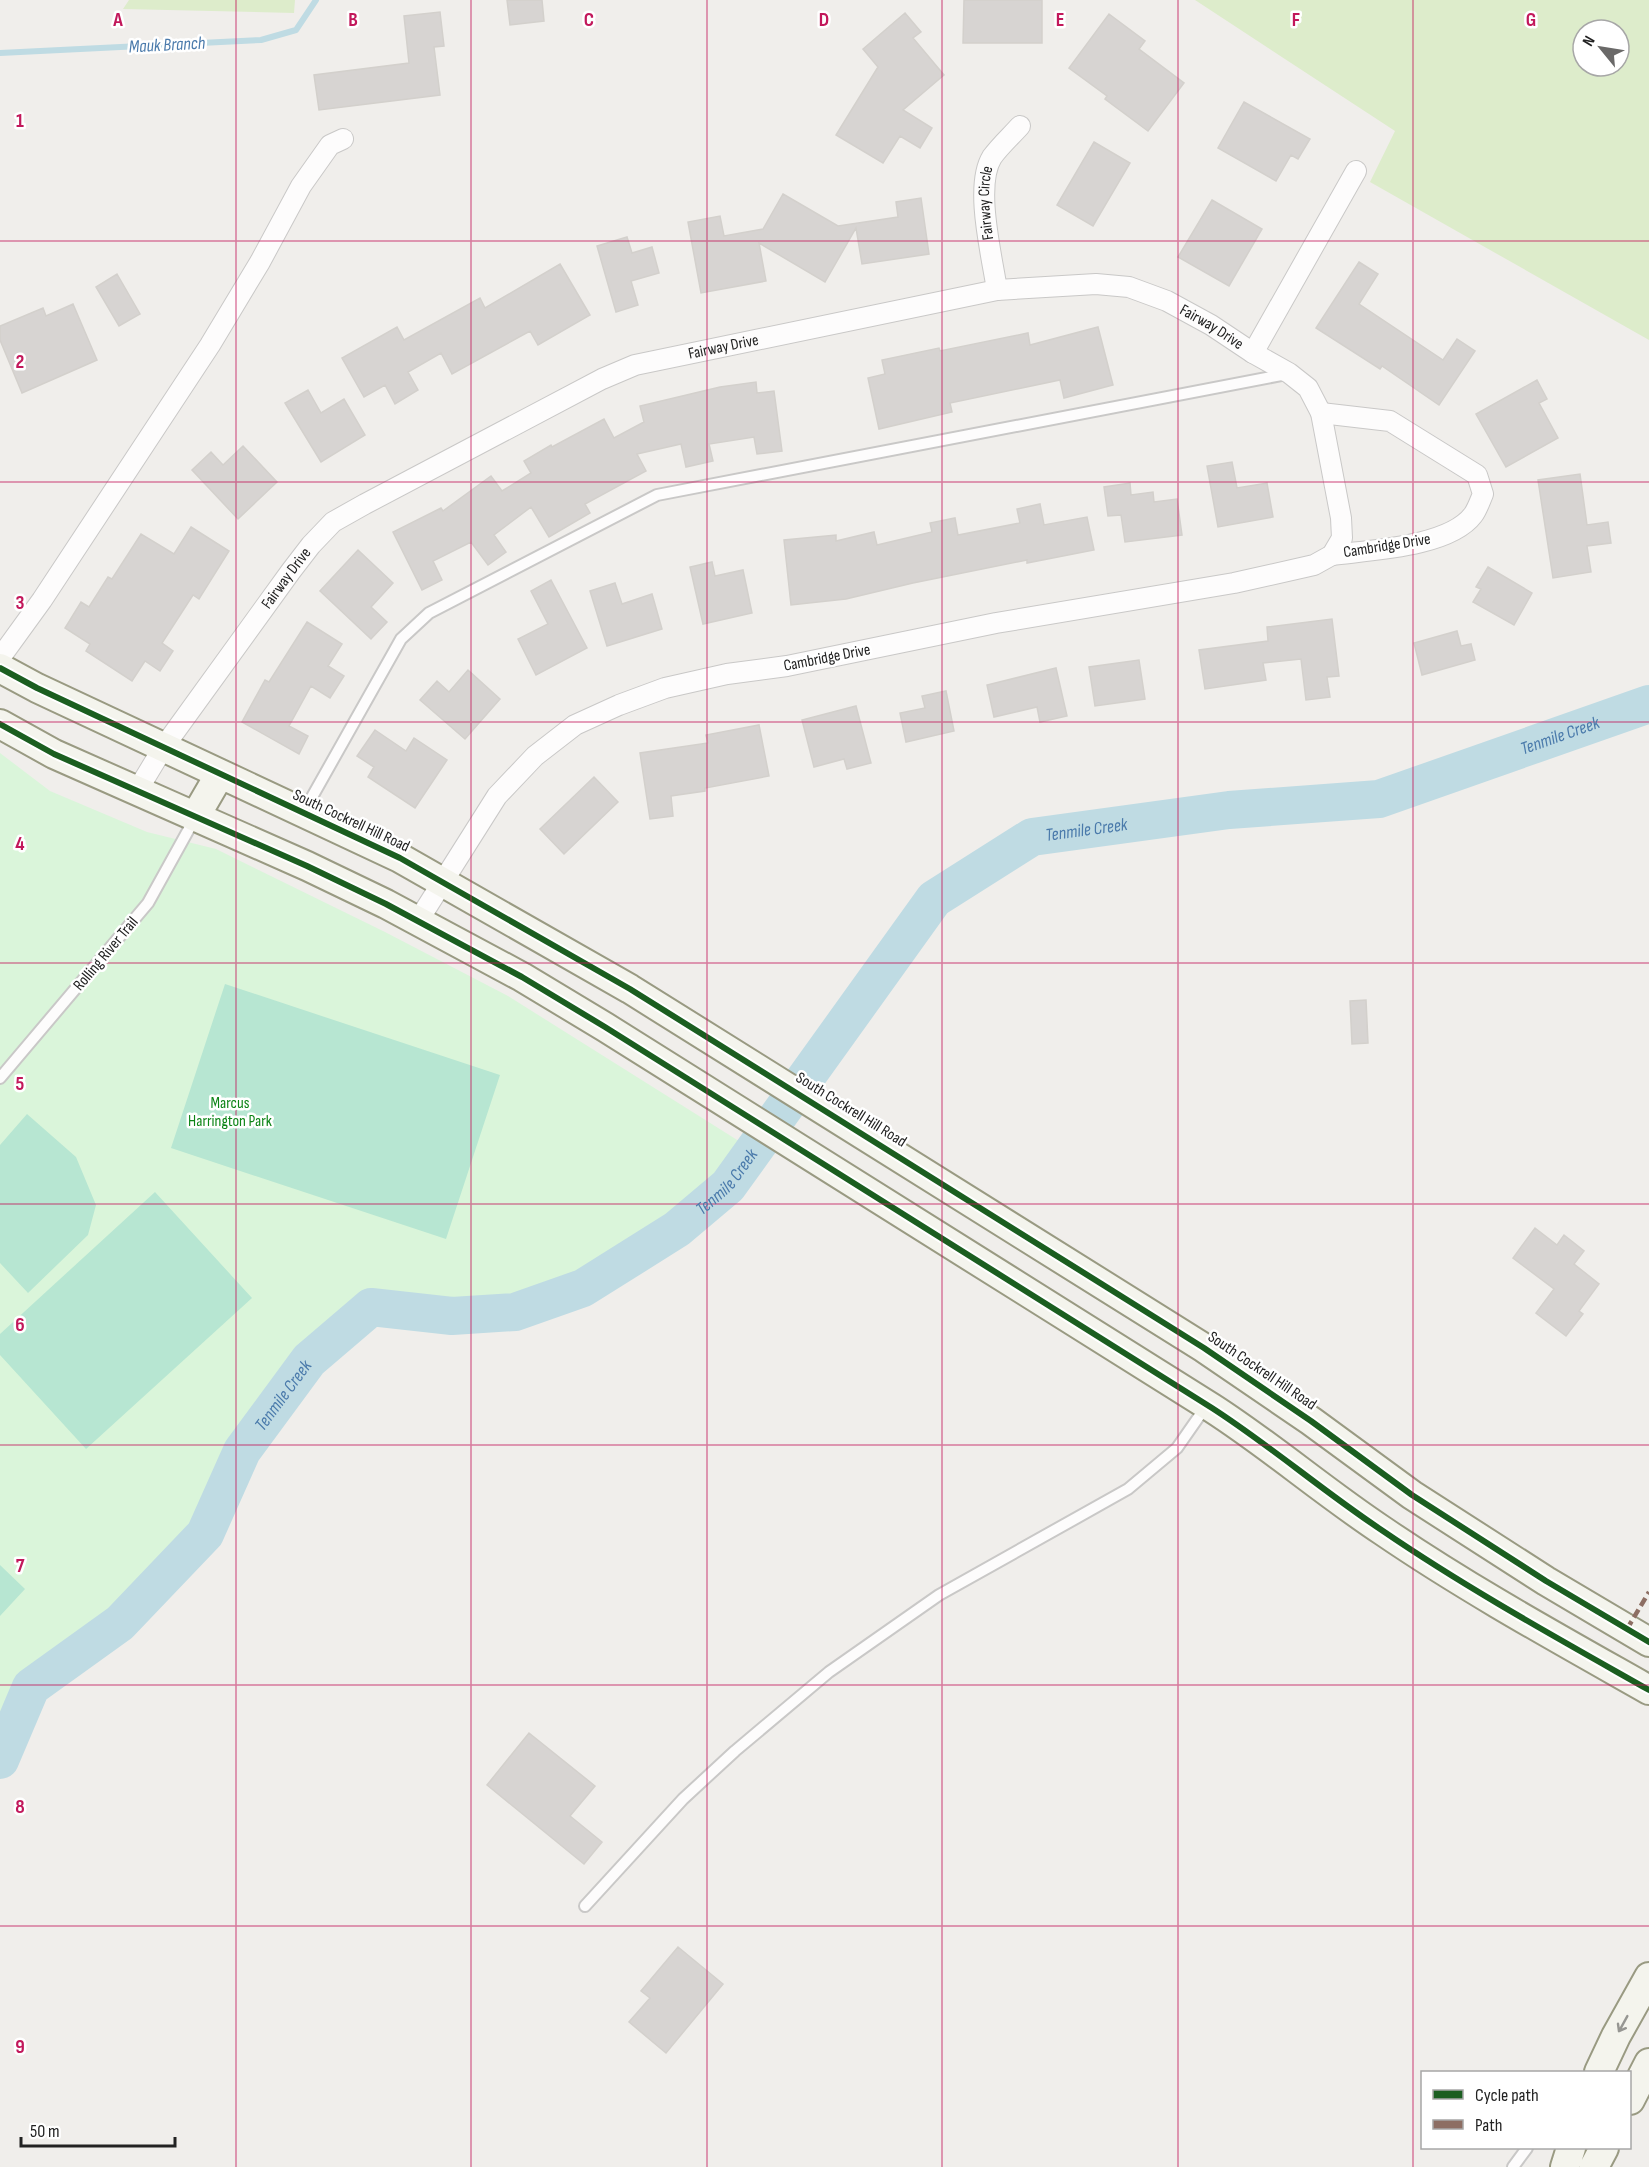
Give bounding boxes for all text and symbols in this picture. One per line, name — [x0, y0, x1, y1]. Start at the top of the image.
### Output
text: A — [112, 8, 123, 32]
text: B — [348, 8, 358, 32]
text: C — [584, 8, 594, 32]
text: D — [819, 8, 829, 32]
text: E — [1056, 8, 1064, 32]
text: F — [1292, 8, 1300, 32]
text: G — [1526, 8, 1536, 32]
north arrow — [1571, 18, 1631, 78]
water label: Mauk Branch — [128, 32, 206, 57]
text: N — [1579, 33, 1600, 50]
text: 1 — [16, 109, 24, 133]
street label: Fairway Circle — [975, 164, 998, 241]
street label: Fairway Drive — [1177, 300, 1247, 354]
street label: Fairway Drive — [686, 330, 760, 363]
text: 2 — [16, 350, 24, 374]
street label: Cambridge Drive — [1342, 530, 1432, 562]
street label: Fairway Drive — [257, 544, 315, 613]
text: 3 — [16, 591, 25, 615]
street label: Cambridge Drive — [782, 640, 872, 676]
water label: Tenmile Creek — [1517, 711, 1603, 759]
street label: South Cockrell Hill Road — [290, 786, 412, 856]
water label: Tenmile Creek — [1044, 813, 1130, 846]
text: 4 — [15, 832, 25, 856]
street label: Rolling River Trail — [70, 913, 142, 995]
street label: South Cockrell Hill Road — [792, 1068, 910, 1152]
text: 5 — [16, 1072, 25, 1096]
park label: Marcus Harrington Park — [188, 1094, 272, 1131]
water label: Tenmile Creek — [691, 1144, 763, 1219]
text: 6 — [15, 1313, 25, 1337]
street label: South Cockrell Hill Road — [1204, 1328, 1320, 1414]
water label: Tenmile Creek — [250, 1355, 317, 1435]
text: 7 — [16, 1554, 25, 1578]
text: 8 — [15, 1795, 25, 1819]
one-way arrow — [1617, 2015, 1629, 2032]
text: 9 — [15, 2035, 25, 2059]
legend — [1421, 2071, 1631, 2149]
text: Cycle path — [1475, 2085, 1539, 2106]
scale bar — [21, 2110, 176, 2148]
text: Path — [1475, 2115, 1503, 2136]
text: 50 m — [30, 2121, 60, 2142]

